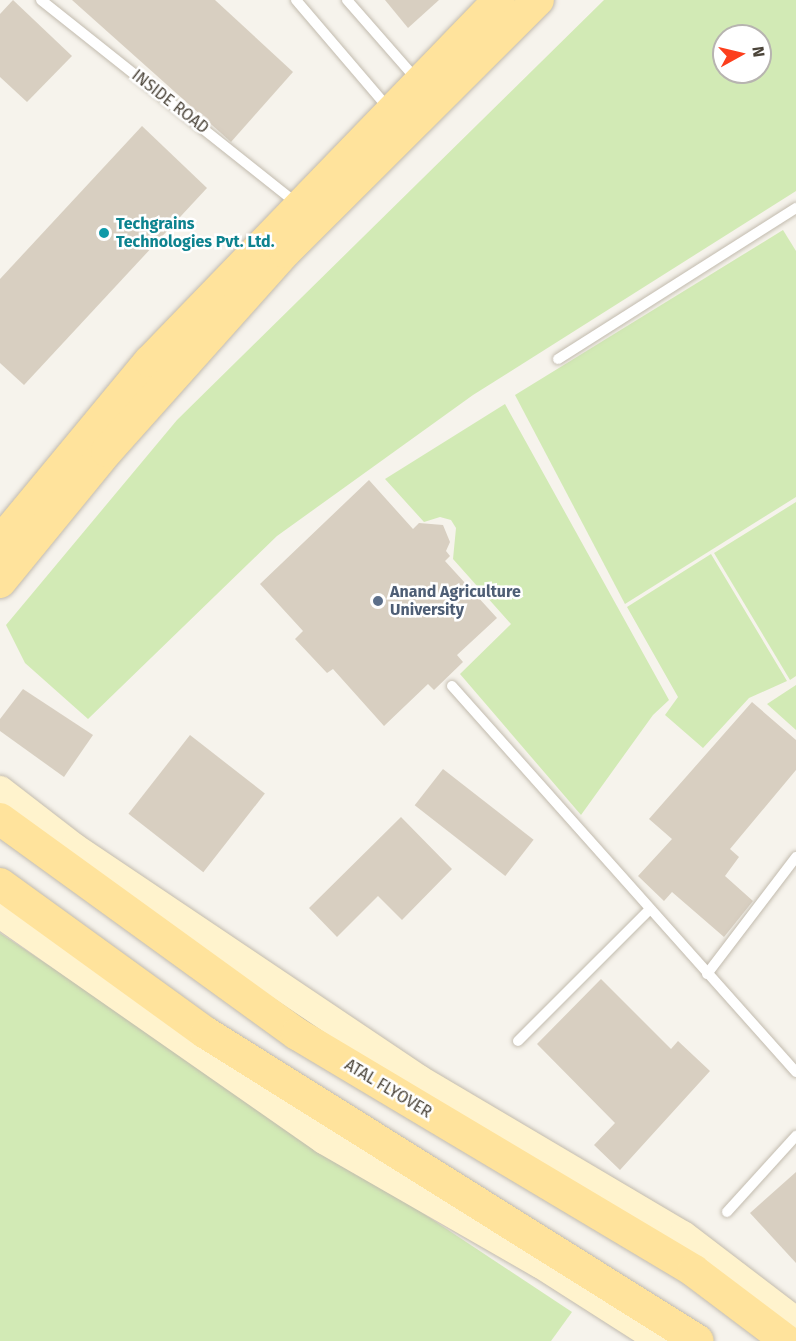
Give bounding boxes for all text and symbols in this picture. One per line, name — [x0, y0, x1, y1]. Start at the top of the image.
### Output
north arrow — [712, 24, 772, 84]
text: N — [748, 45, 768, 58]
street label: INSIDE ROAD — [128, 66, 212, 138]
place label: Techgrains Technologies Pvt. Ltd. — [116, 214, 275, 252]
marker: Techgrains Technologies Pvt. Ltd. — [97, 226, 111, 240]
place label: Anand Agriculture University — [390, 582, 521, 620]
marker: Anand Agriculture University — [371, 594, 385, 608]
street label: ATAL FLYOVER — [341, 1056, 435, 1122]

